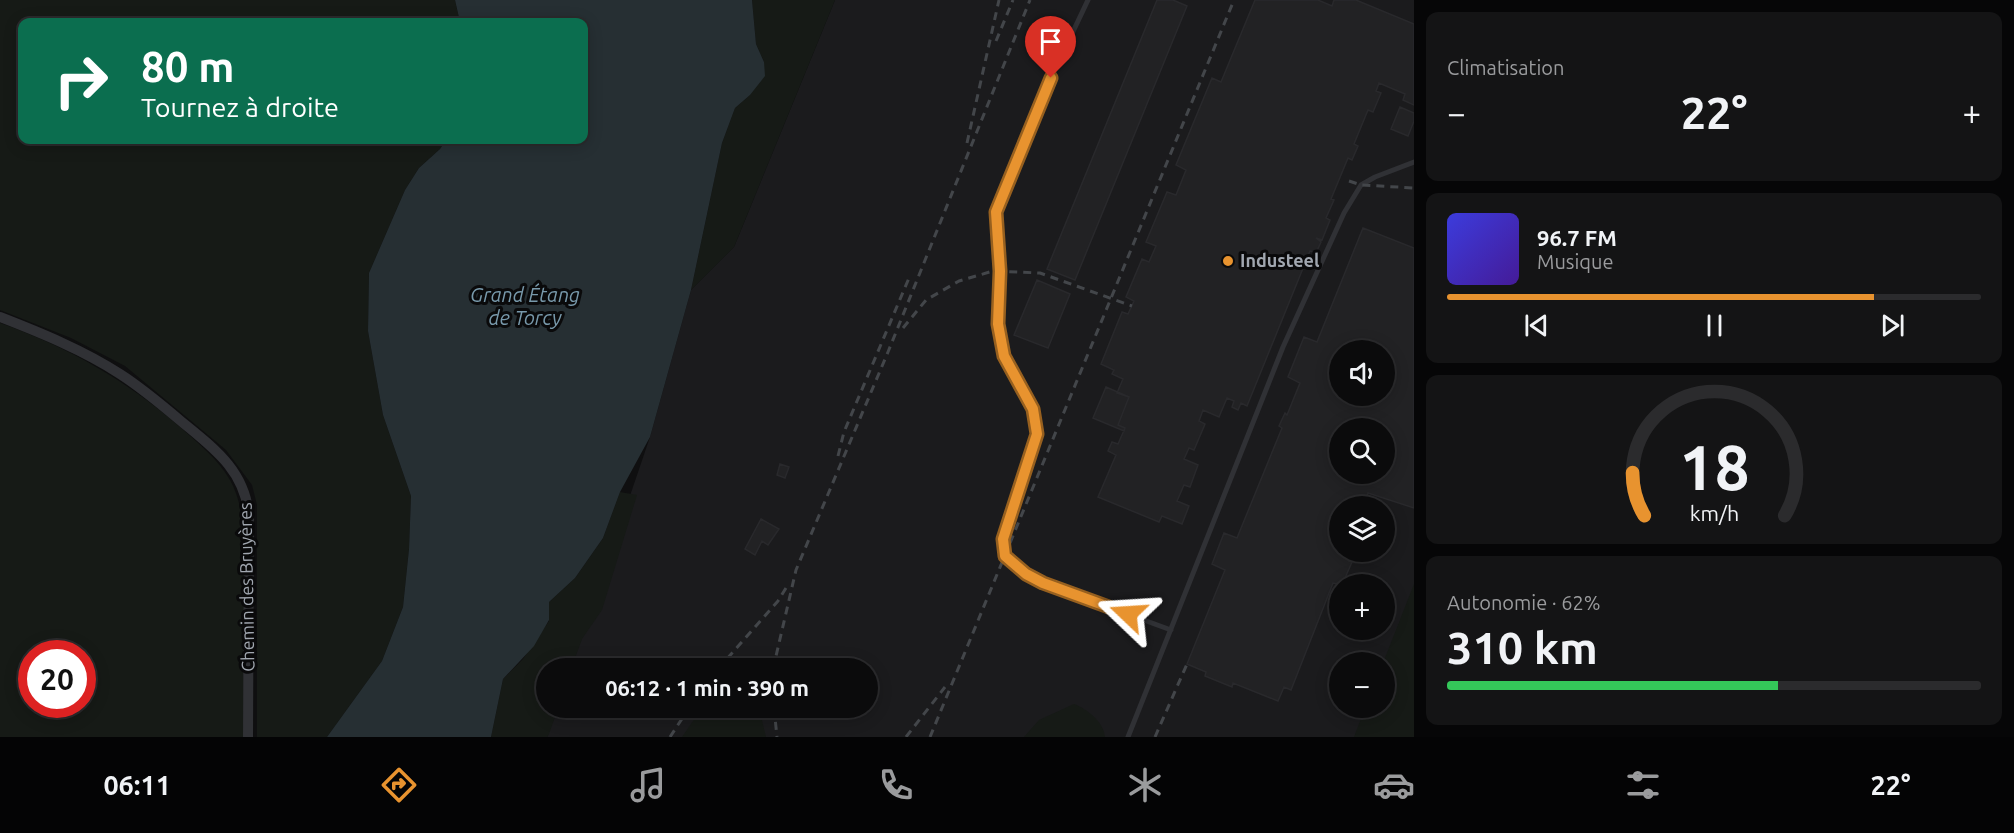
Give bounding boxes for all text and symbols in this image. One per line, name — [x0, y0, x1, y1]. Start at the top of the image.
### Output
pin — [1025, 16, 1076, 78]
icon: arrive — [1034, 25, 1067, 58]
icon: right — [42, 42, 120, 120]
text: 80 m — [141, 43, 235, 90]
text: Climatisation — [1447, 56, 1564, 79]
text: 22° — [1681, 87, 1747, 138]
text: Tournez à droite — [141, 92, 339, 122]
text: − — [1447, 94, 1466, 131]
text: + — [1962, 94, 1981, 131]
text: 96.7 FM — [1537, 225, 1617, 250]
place label: Industeel — [1240, 250, 1320, 270]
text: Musique — [1537, 250, 1614, 273]
marker: Industeel — [1221, 254, 1235, 268]
water label: Grand Étang de Torcy — [470, 283, 580, 329]
icon: previous — [1520, 309, 1553, 342]
icon: pause — [1698, 309, 1731, 342]
icon: next — [1876, 309, 1909, 342]
map controls — [1329, 340, 1395, 718]
button: sound — [1329, 340, 1395, 406]
button: search — [1329, 418, 1395, 484]
text: 18 — [1679, 432, 1749, 502]
button: layers — [1329, 496, 1395, 562]
street label: Chemin des Bruyères — [235, 502, 257, 672]
text: km/h — [1689, 502, 1739, 526]
button: + — [1329, 574, 1395, 640]
position arrow — [1096, 582, 1160, 646]
text: Autonomie · 62% — [1447, 591, 1601, 614]
text: 310 km — [1447, 622, 1598, 673]
speed limit sign: 20 — [18, 640, 96, 718]
button: − — [1329, 652, 1395, 718]
text: 06:12 · 1 min · 390 m — [605, 675, 809, 700]
icon: directions — [378, 764, 420, 806]
icon: music — [627, 764, 669, 806]
icon: phone — [875, 764, 917, 806]
icon: climate — [1124, 764, 1166, 806]
icon: car — [1373, 764, 1415, 806]
icon: filters — [1622, 764, 1664, 806]
text: 06:11 — [103, 770, 171, 800]
text: 22° — [1871, 770, 1911, 800]

